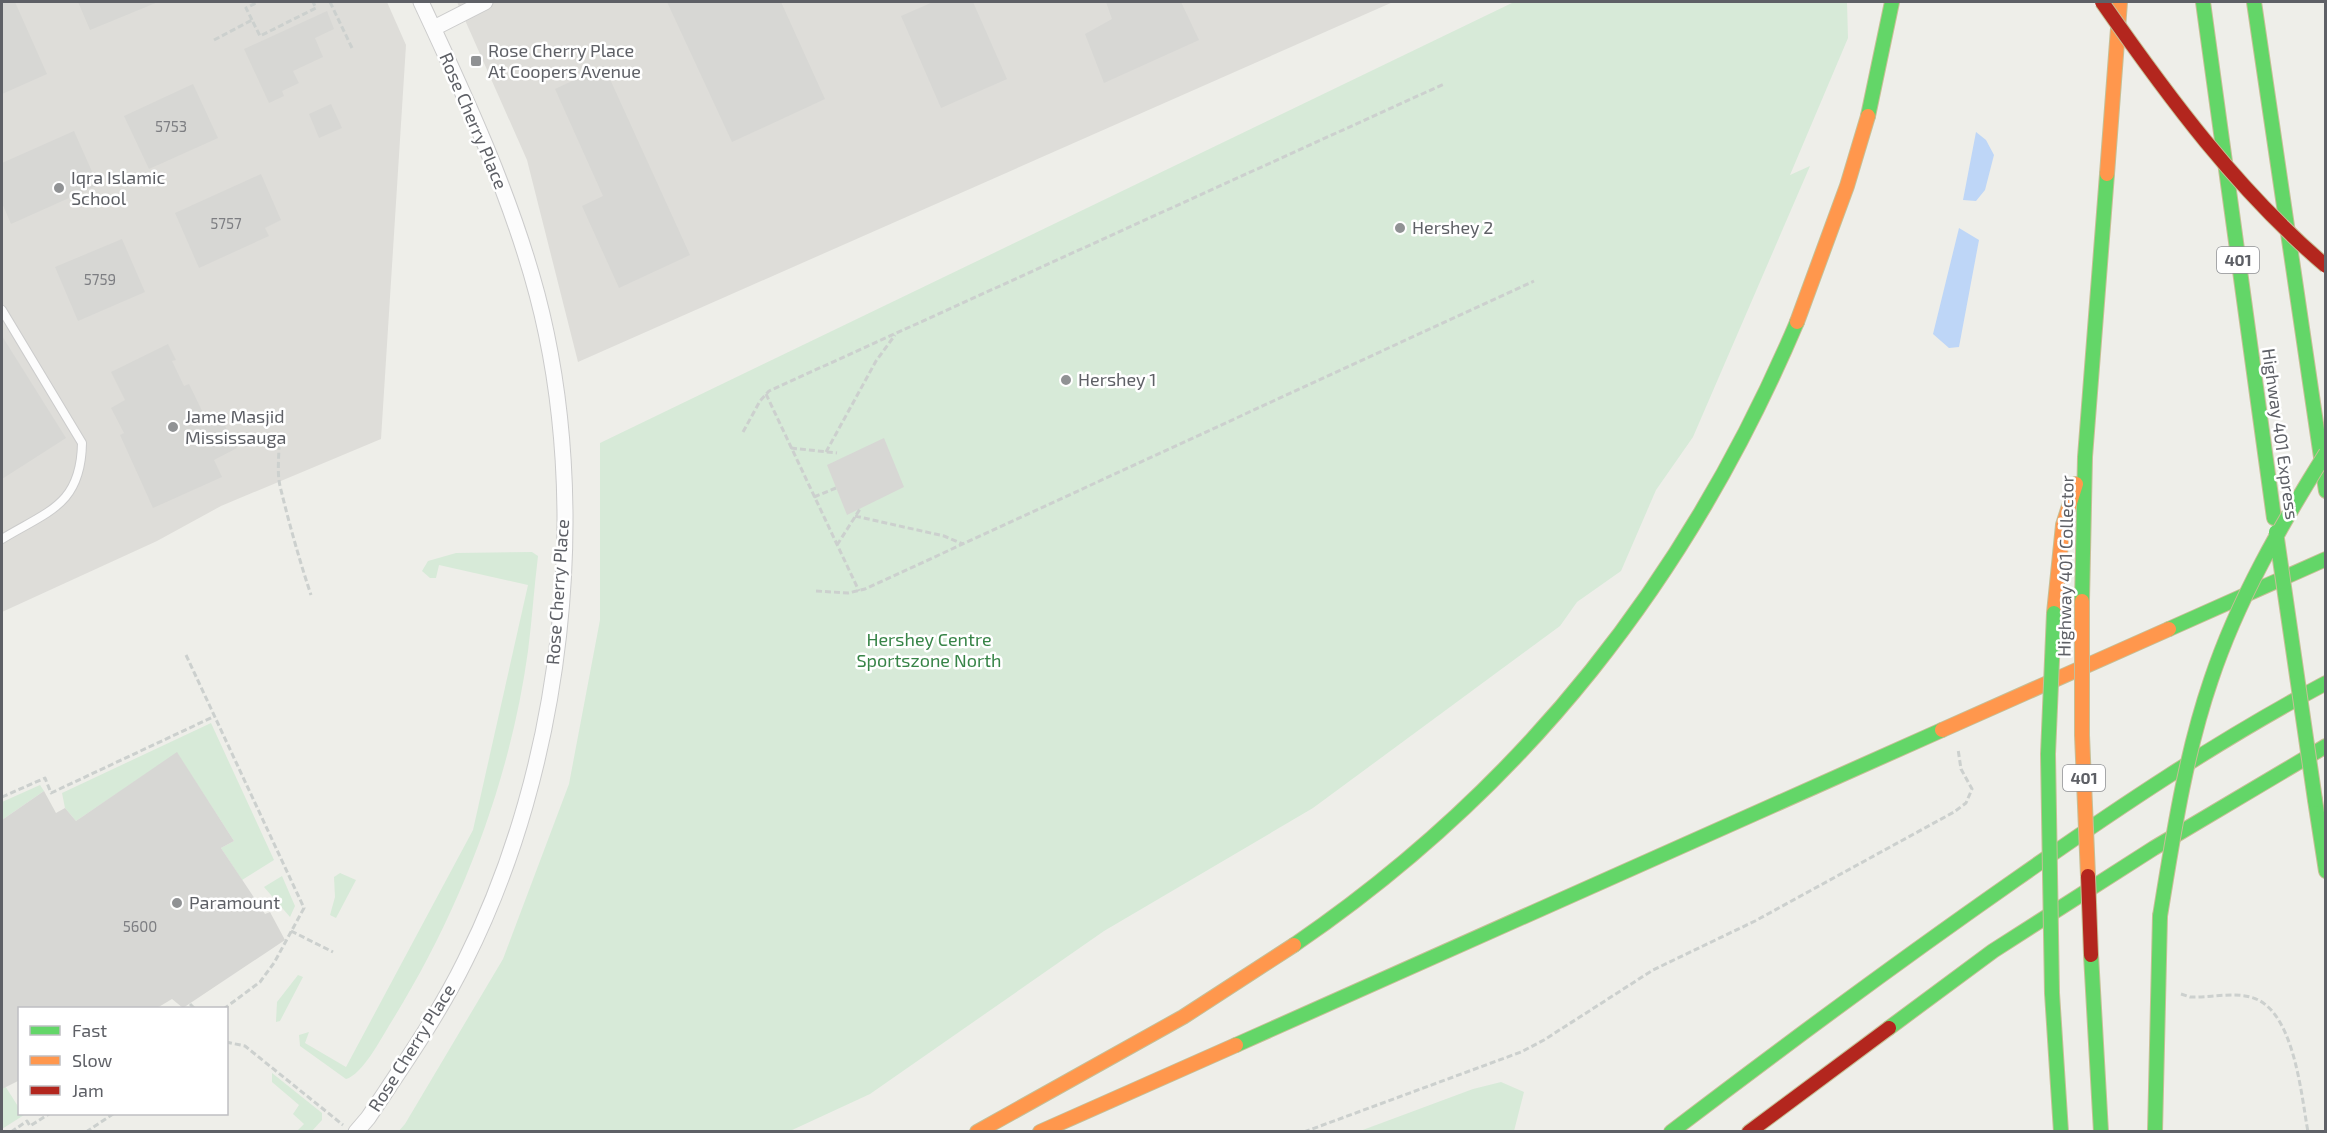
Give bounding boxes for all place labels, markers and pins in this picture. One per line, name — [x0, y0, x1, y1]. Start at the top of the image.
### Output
place label: Rose Cherry Place At Coopers Avenue — [488, 39, 641, 82]
marker: Rose Cherry Place At Coopers Avenue — [469, 54, 483, 68]
place label: Iqra Islamic School — [71, 166, 165, 209]
marker: Iqra Islamic School — [52, 181, 66, 195]
place label: Hershey 2 — [1412, 216, 1493, 238]
marker: Hershey 2 — [1393, 221, 1407, 235]
place label: Hershey 1 — [1078, 368, 1156, 390]
marker: Hershey 1 — [1059, 373, 1073, 387]
place label: Jame Masjid Mississauga — [185, 405, 286, 448]
marker: Jame Masjid Mississauga — [166, 420, 180, 434]
place label: Paramount — [189, 891, 280, 913]
marker: Paramount — [170, 896, 184, 910]

